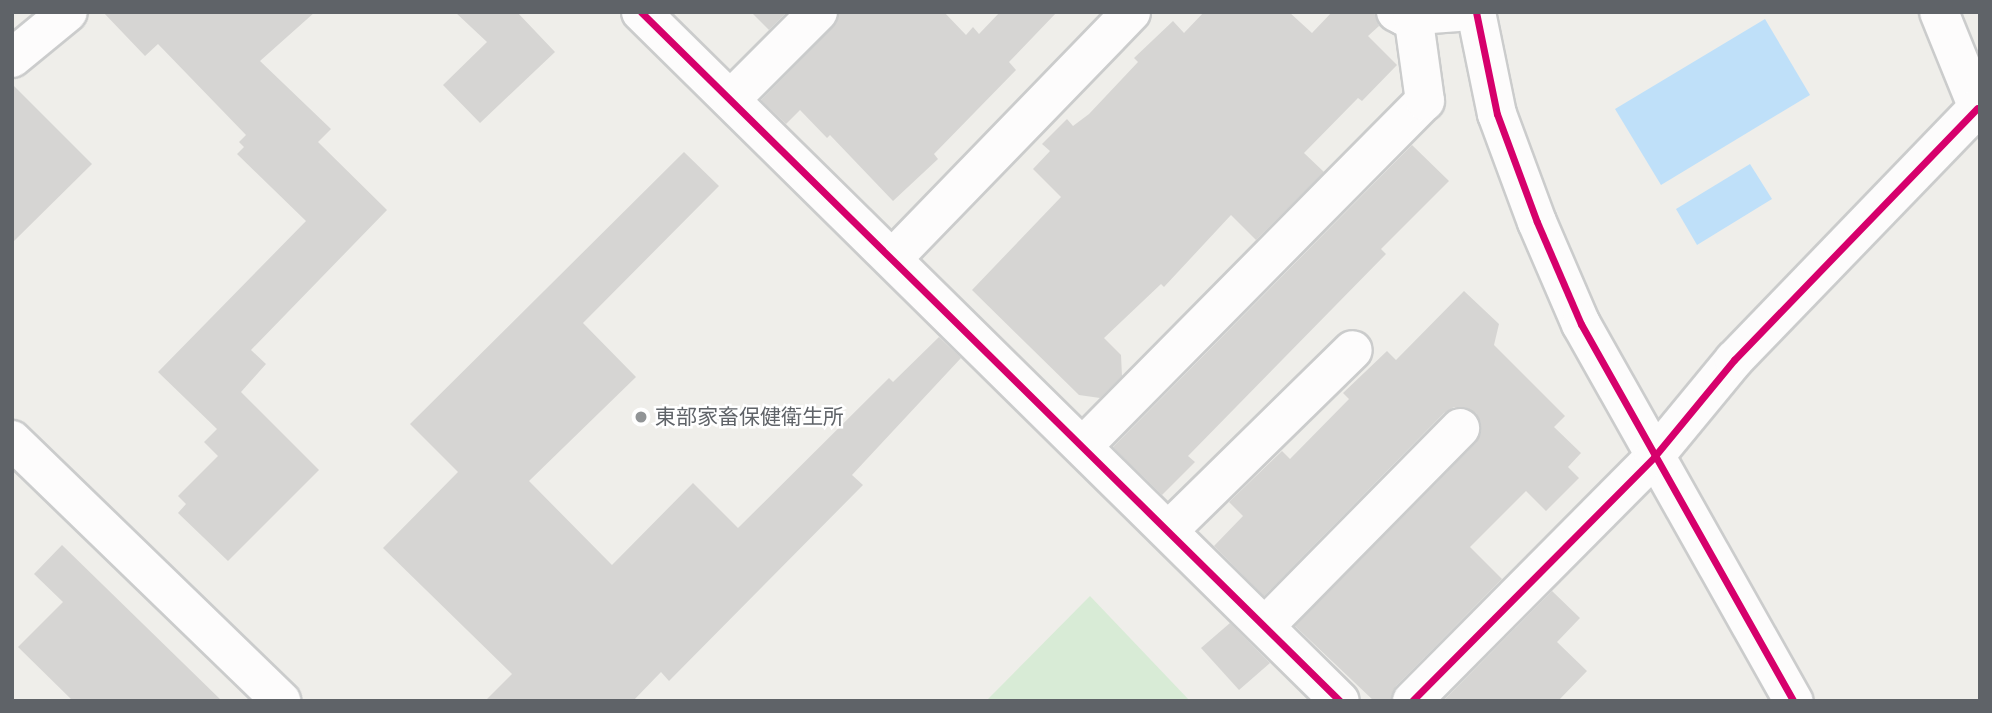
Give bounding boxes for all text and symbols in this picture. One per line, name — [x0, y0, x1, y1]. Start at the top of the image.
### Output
place label: 東部家畜保健衛生所 — [655, 404, 844, 430]
marker: 東部家畜保健衛生所 — [633, 409, 649, 425]

